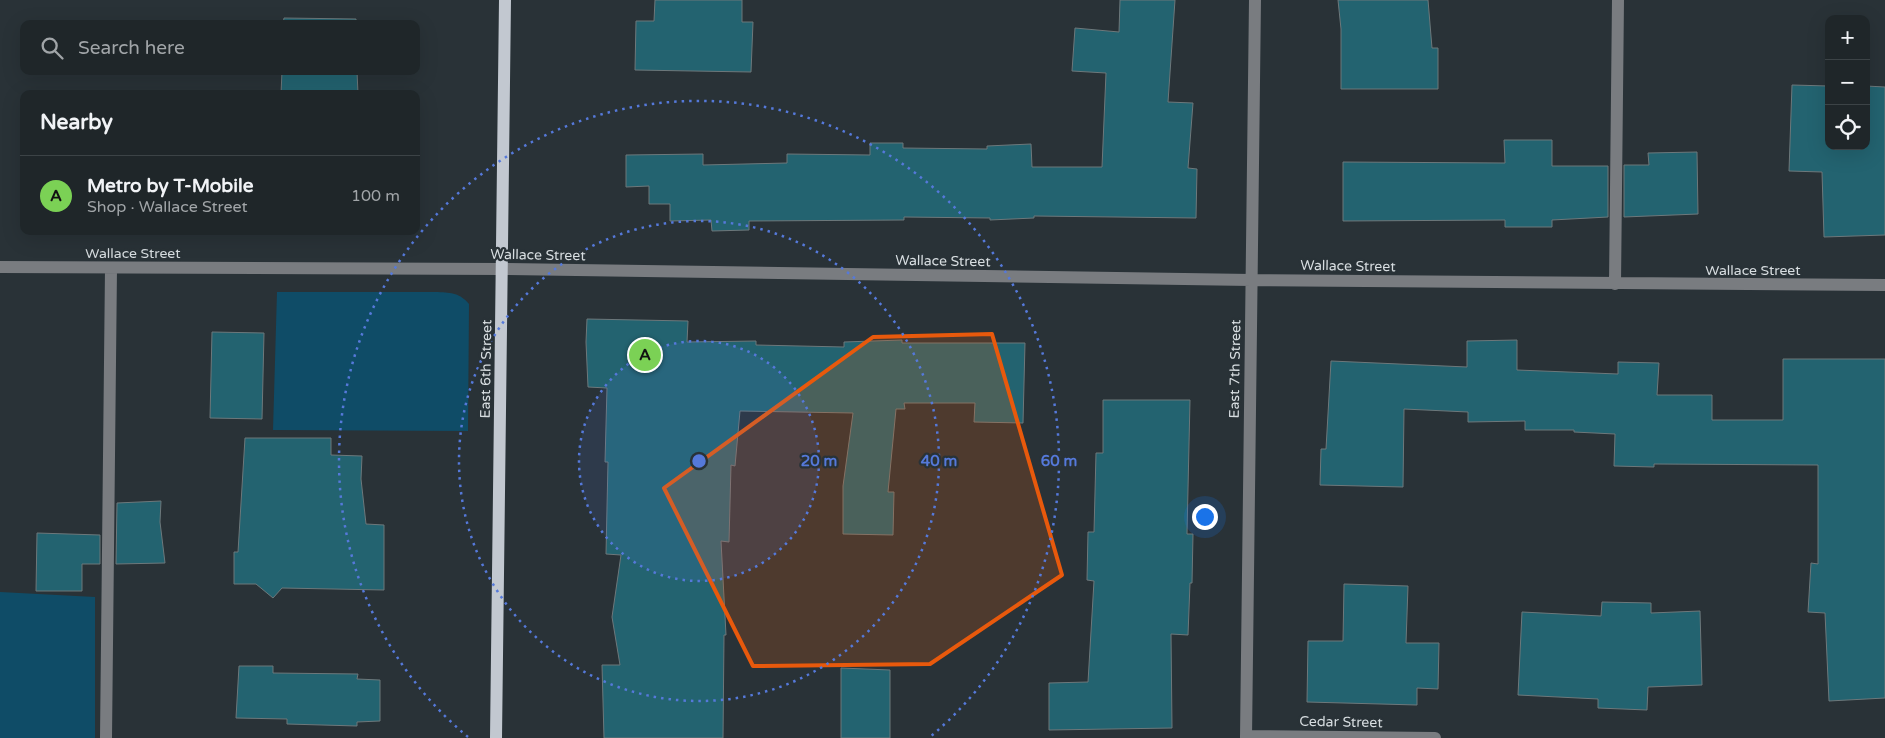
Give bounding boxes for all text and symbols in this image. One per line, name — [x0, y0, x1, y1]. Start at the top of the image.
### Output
map controls — [1825, 15, 1870, 150]
button: + — [1825, 15, 1870, 60]
search box — [20, 20, 420, 75]
icon: search — [38, 34, 66, 62]
text: Search here — [78, 37, 185, 59]
button: − — [1825, 60, 1870, 105]
button: locate — [1825, 105, 1870, 150]
text: Nearby — [40, 110, 113, 135]
text: Metro by T-Mobile — [87, 175, 254, 197]
text: A — [50, 186, 62, 206]
text: 100 m — [351, 186, 400, 206]
text: Shop · Wallace Street — [87, 197, 248, 217]
street label: Wallace Street — [85, 245, 181, 262]
street label: Wallace Street — [490, 246, 586, 264]
street label: Wallace Street — [895, 252, 991, 270]
street label: Wallace Street — [1300, 257, 1396, 275]
street label: Wallace Street — [1705, 262, 1801, 279]
street label: East 6th Street — [477, 319, 495, 418]
street label: East 7th Street — [1226, 319, 1244, 418]
pin: A — [629, 336, 661, 374]
centre of rings — [690, 452, 708, 470]
text: 20 m — [801, 452, 837, 470]
text: 40 m — [921, 452, 957, 470]
text: 60 m — [1041, 452, 1077, 470]
your location — [1192, 504, 1218, 530]
street label: Cedar Street — [1299, 713, 1383, 731]

